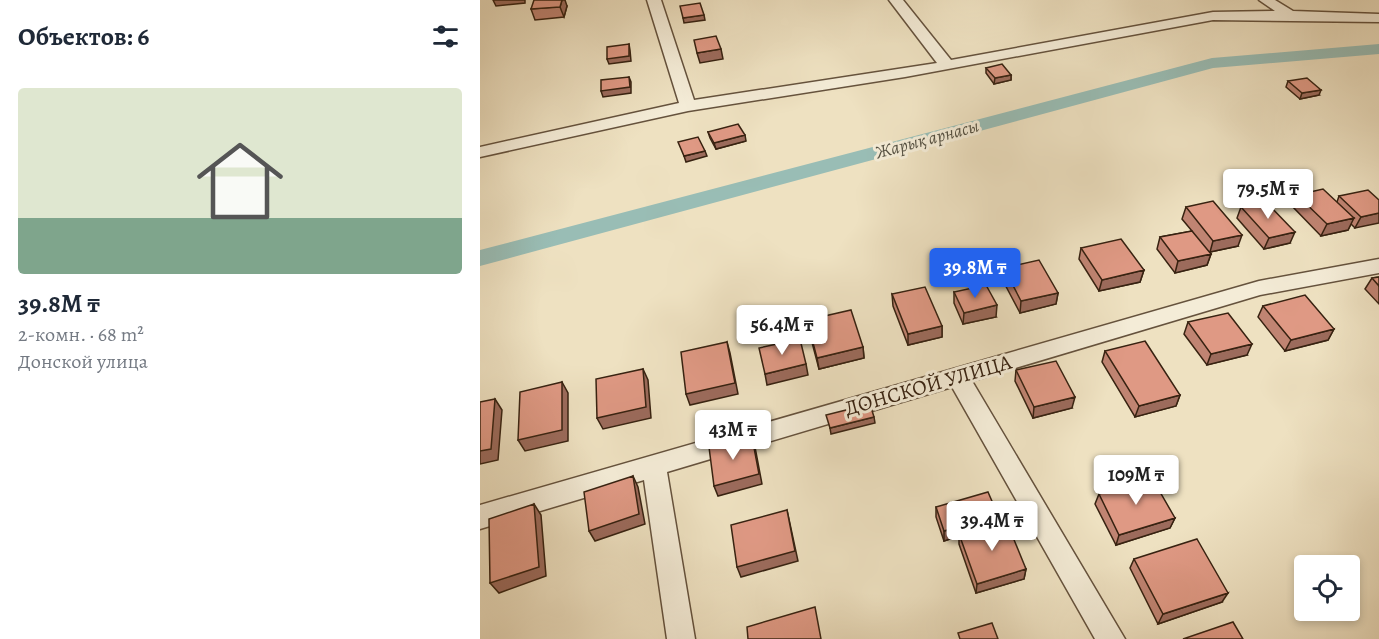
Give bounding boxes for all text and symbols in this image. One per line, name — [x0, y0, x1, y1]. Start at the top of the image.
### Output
text: Объектов: 6 — [18, 19, 149, 54]
icon: filters — [429, 20, 462, 53]
water label: Жарық арнасы — [872, 114, 982, 165]
icon: home — [186, 127, 294, 235]
pin: 79.5M ₸ — [1213, 169, 1323, 220]
text: 79.5M ₸ — [1237, 175, 1299, 202]
pin: 39.8M ₸ — [920, 248, 1030, 299]
text: 39.8M ₸ — [943, 254, 1007, 281]
text: 39.8M ₸ — [18, 286, 100, 321]
pin: 56.4M ₸ — [727, 305, 837, 356]
text: 56.4M ₸ — [751, 311, 813, 338]
text: 2-комн. · 68 m² — [18, 321, 144, 348]
text: Донской улица — [18, 348, 148, 375]
street label: ДОНСКОЙ УЛИЦА — [841, 348, 1015, 422]
pin: 43M ₸ — [691, 410, 775, 461]
text: 43M ₸ — [709, 416, 757, 443]
pin: 109M ₸ — [1087, 455, 1185, 506]
text: 109M ₸ — [1108, 461, 1164, 488]
pin: 39.4M ₸ — [937, 501, 1047, 552]
text: 39.4M ₸ — [961, 507, 1023, 534]
map controls — [1294, 555, 1360, 621]
button: locate — [1294, 555, 1360, 621]

